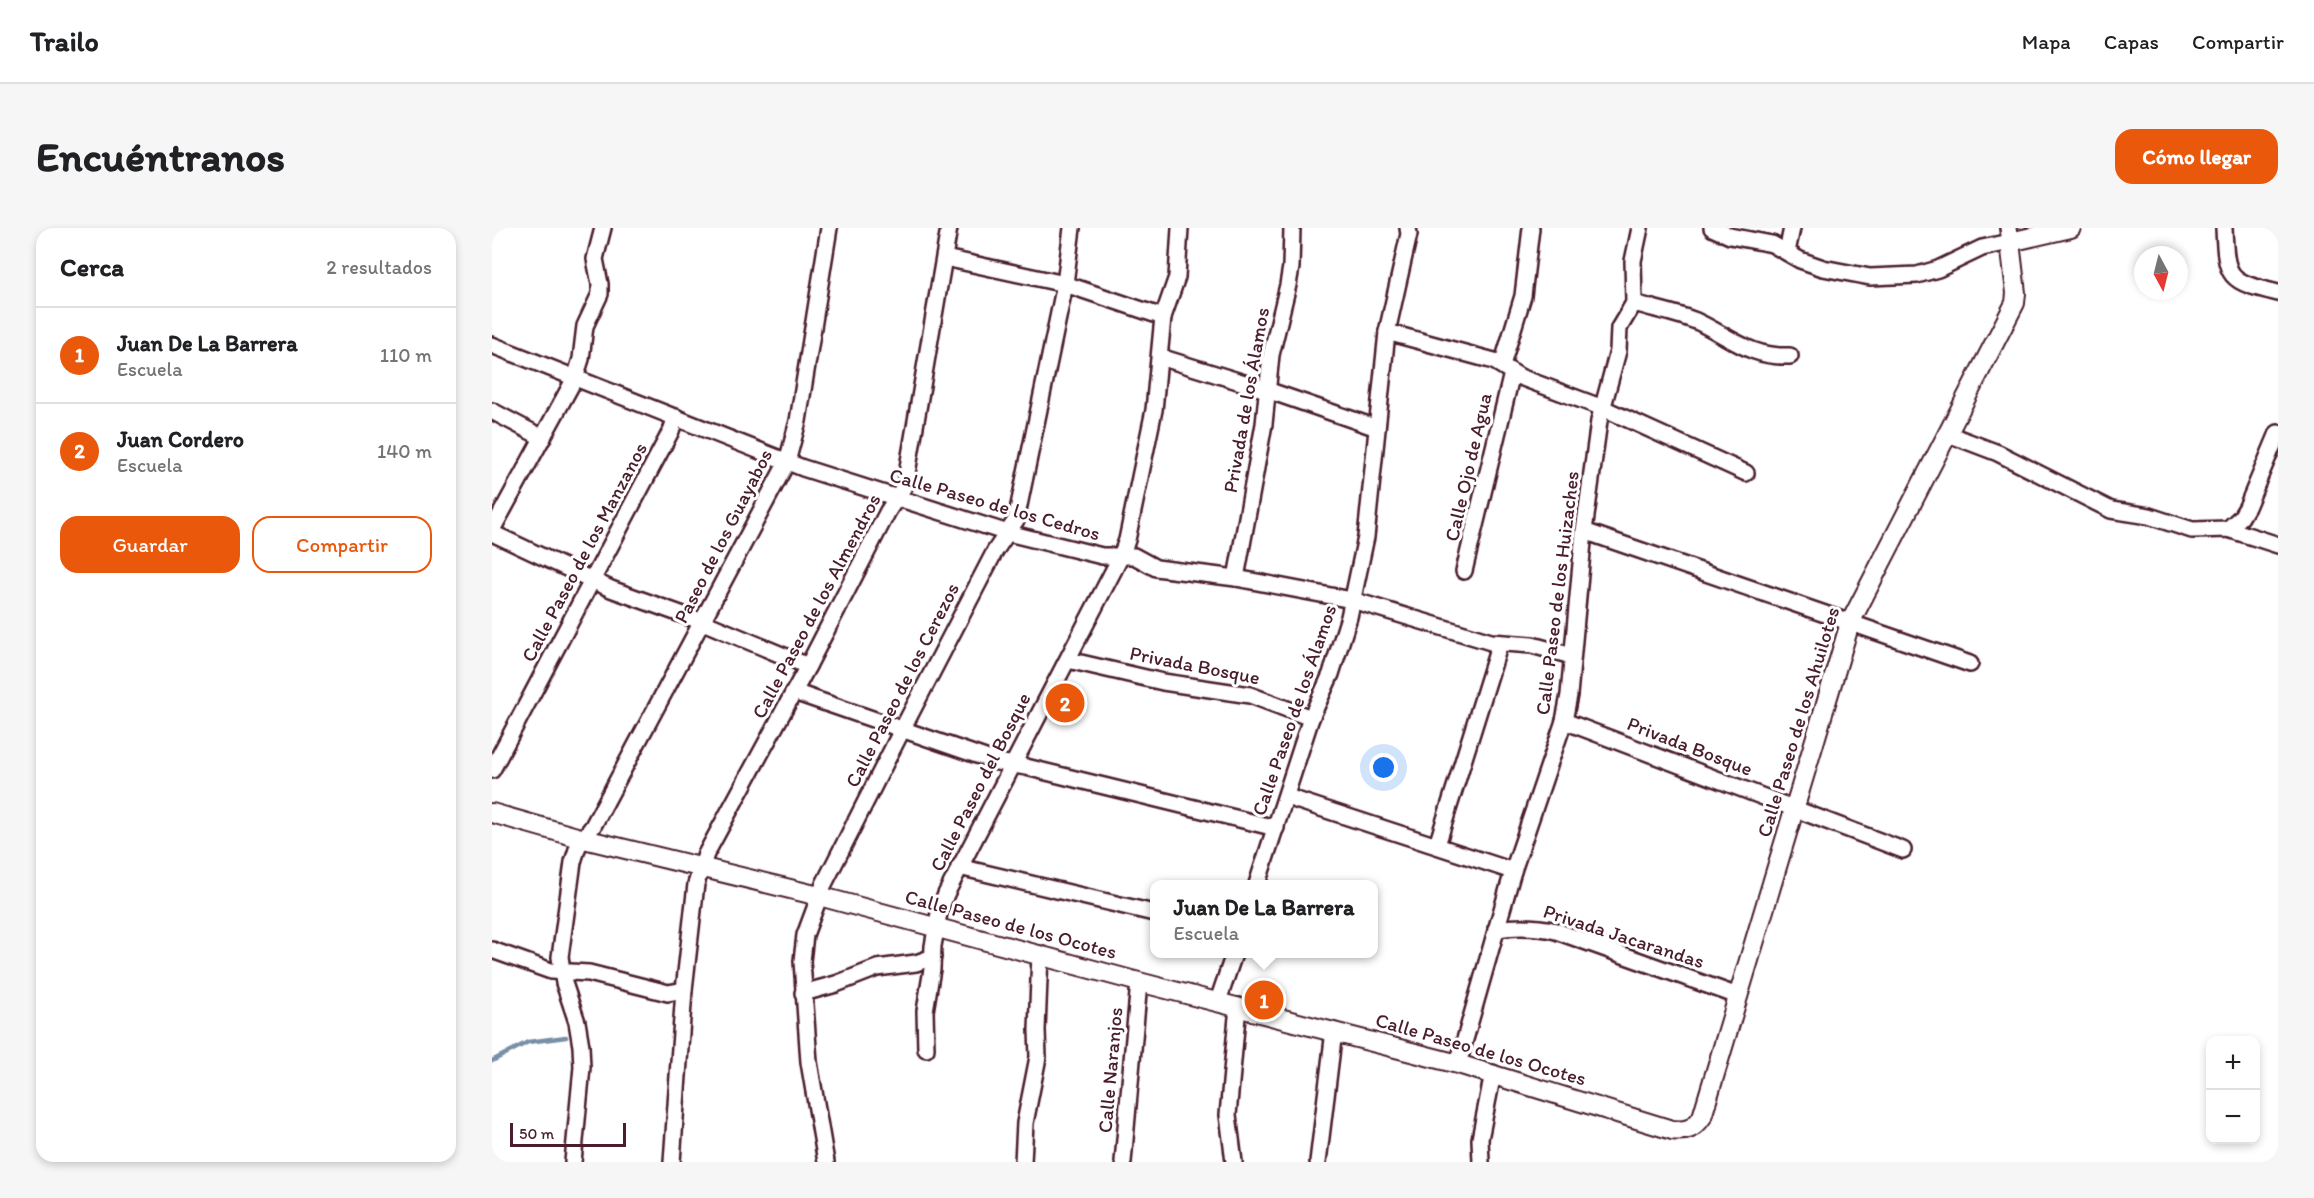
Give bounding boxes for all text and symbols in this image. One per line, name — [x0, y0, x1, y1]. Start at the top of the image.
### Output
text: Trailo — [30, 24, 99, 58]
text: Mapa — [2022, 29, 2071, 54]
text: Capas — [2104, 29, 2159, 54]
text: Compartir — [2192, 29, 2284, 54]
button: Cómo llegar — [2115, 129, 2278, 184]
text: Encuéntranos — [36, 131, 285, 182]
north arrow — [2134, 246, 2188, 300]
text: Cerca — [60, 251, 124, 283]
text: 2 resultados — [326, 255, 432, 279]
street label: Privada de los Álamos — [1218, 305, 1274, 495]
text: Juan De La Barrera — [117, 330, 298, 357]
text: 1 — [75, 343, 84, 367]
text: 110 m — [380, 343, 432, 367]
text: Escuela — [117, 357, 183, 381]
street label: Calle Ojo de Agua — [1439, 390, 1497, 544]
text: Juan Cordero — [117, 426, 244, 453]
street label: Calle Paseo de los Manzanos — [516, 438, 652, 666]
text: 2 — [74, 439, 85, 463]
text: 140 m — [377, 439, 432, 463]
street label: Paseo de los Guayabos — [669, 445, 777, 627]
text: Escuela — [117, 453, 183, 477]
street label: Calle Paseo de los Cedros — [887, 462, 1103, 546]
street label: Calle Paseo de los Huizaches — [1530, 469, 1584, 716]
street label: Calle Paseo de los Almendros — [746, 489, 886, 723]
button: Guardar — [60, 516, 240, 573]
button: Compartir — [252, 516, 432, 573]
street label: Calle Paseo de los Cerezos — [840, 579, 964, 791]
street label: Calle Paseo de los Álamos — [1247, 601, 1341, 819]
street label: Calle Paseo de los Ahuilotes — [1752, 604, 1845, 840]
street label: Privada Bosque — [1128, 641, 1262, 689]
pin: 2 — [1046, 680, 1084, 726]
street label: Calle Paseo del Bosque — [924, 689, 1036, 875]
street label: Privada Bosque — [1624, 711, 1756, 781]
your location — [1369, 753, 1398, 782]
popup — [1150, 880, 1378, 958]
street label: Calle Paseo de los Ocotes — [902, 884, 1120, 964]
text: Juan De La Barrera — [1174, 894, 1354, 921]
street label: Privada Jacarandas — [1540, 899, 1708, 973]
text: Escuela — [1174, 921, 1239, 945]
pin: 1 — [1244, 978, 1284, 1022]
street label: Calle Naranjos — [1093, 1006, 1127, 1134]
street label: Calle Paseo de los Ocotes — [1373, 1007, 1589, 1091]
map controls — [2206, 1036, 2260, 1144]
button: + — [2206, 1036, 2260, 1090]
button: − — [2206, 1090, 2260, 1144]
scale bar — [510, 1120, 626, 1148]
text: 50 m — [519, 1124, 554, 1143]

